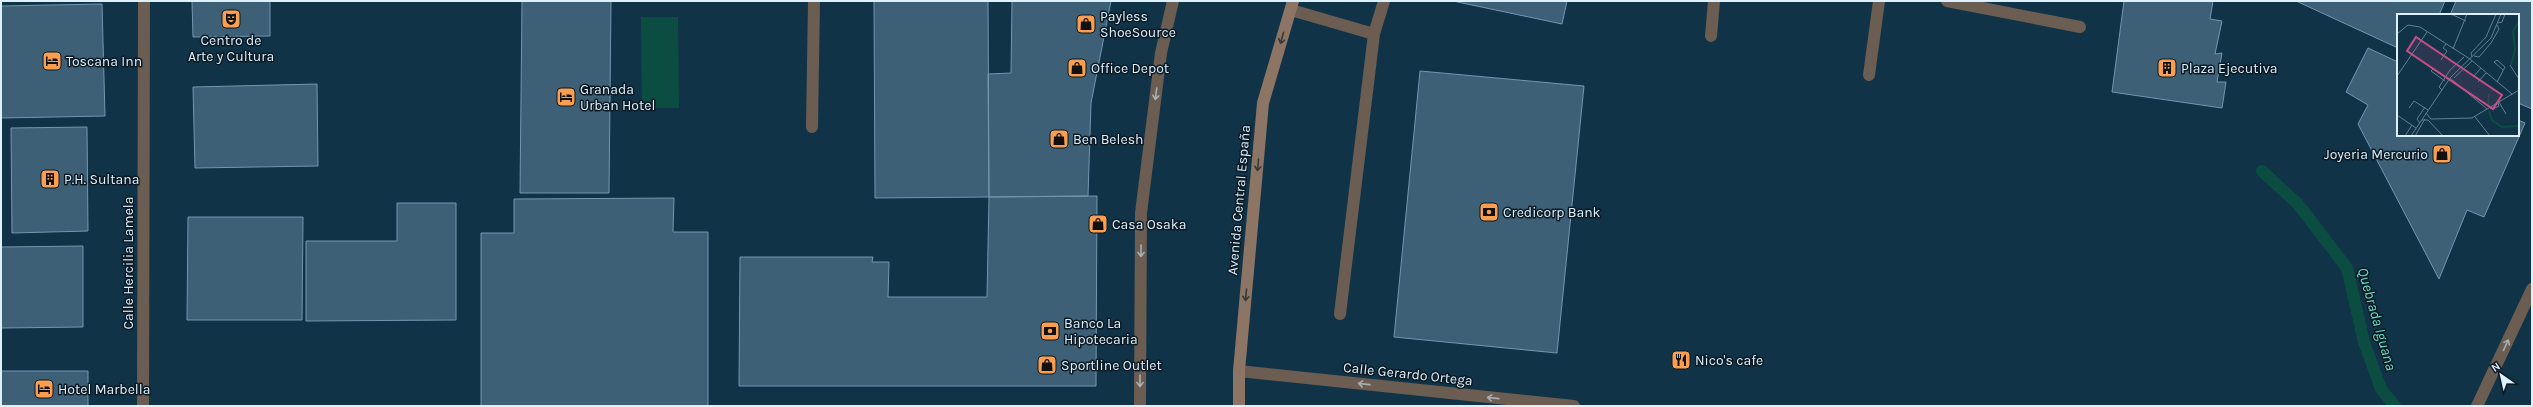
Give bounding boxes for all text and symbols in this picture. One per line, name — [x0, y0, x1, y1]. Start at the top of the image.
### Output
theatre icon: Centro de Arte y Cultura — [220, 8, 242, 30]
place label: Payless ShoeSource — [1100, 8, 1176, 41]
shop icon: Payless ShoeSource — [1075, 13, 1097, 35]
inset map — [2397, 14, 2519, 136]
place label: Centro de Arte y Cultura — [188, 32, 274, 65]
one-way arrow — [1278, 32, 1285, 45]
hotel icon: Toscana Inn — [41, 50, 63, 72]
place label: Toscana Inn — [66, 53, 142, 70]
shop icon: Office Depot — [1066, 57, 1088, 79]
building icon: Plaza Ejecutiva — [2156, 57, 2178, 79]
place label: Office Depot — [1091, 60, 1169, 77]
place label: Plaza Ejecutiva — [2181, 60, 2277, 77]
place label: Granada Urban Hotel — [580, 81, 655, 114]
hotel icon: Granada Urban Hotel — [555, 86, 577, 108]
one-way arrow — [1152, 87, 1159, 100]
street label: Avenida Central España — [1224, 124, 1254, 276]
shop icon: Ben Belesh — [1048, 128, 1070, 150]
place label: Ben Belesh — [1073, 131, 1143, 148]
shop icon: Joyeria Mercurio — [2431, 143, 2453, 165]
place label: Joyeria Mercurio — [2324, 146, 2428, 163]
one-way arrow — [1254, 158, 1261, 171]
building icon: P.H. Sultana — [39, 168, 61, 190]
place label: P.H. Sultana — [64, 171, 139, 188]
street label: Calle Hercilia Lamela — [120, 197, 137, 329]
bank icon: Credicorp Bank — [1478, 201, 1500, 223]
place label: Credicorp Bank — [1503, 204, 1601, 221]
shop icon: Casa Osaka — [1087, 213, 1109, 235]
place label: Casa Osaka — [1112, 216, 1186, 233]
one-way arrow — [1137, 244, 1145, 257]
water label: Quebrada Iguana — [2354, 265, 2400, 373]
one-way arrow — [1242, 288, 1249, 301]
place label: Banco La Hipotecaria — [1064, 315, 1138, 348]
bank icon: Banco La Hipotecaria — [1039, 320, 1061, 342]
one-way arrow — [2503, 340, 2510, 352]
restaurant icon: Nico's cafe — [1670, 349, 1692, 371]
place label: Nico's cafe — [1695, 352, 1763, 369]
shop icon: Sportline Outlet — [1036, 354, 1058, 376]
north arrow — [2481, 355, 2521, 395]
place label: Sportline Outlet — [1061, 357, 1162, 374]
street label: Calle Gerardo Ortega — [1342, 359, 1474, 389]
text: N — [2489, 360, 2503, 375]
one-way arrow — [1136, 374, 1144, 387]
hotel icon: Hotel Marbella — [33, 378, 55, 400]
one-way arrow — [1358, 380, 1371, 388]
place label: Hotel Marbella — [58, 381, 150, 398]
one-way arrow — [1487, 394, 1500, 401]

